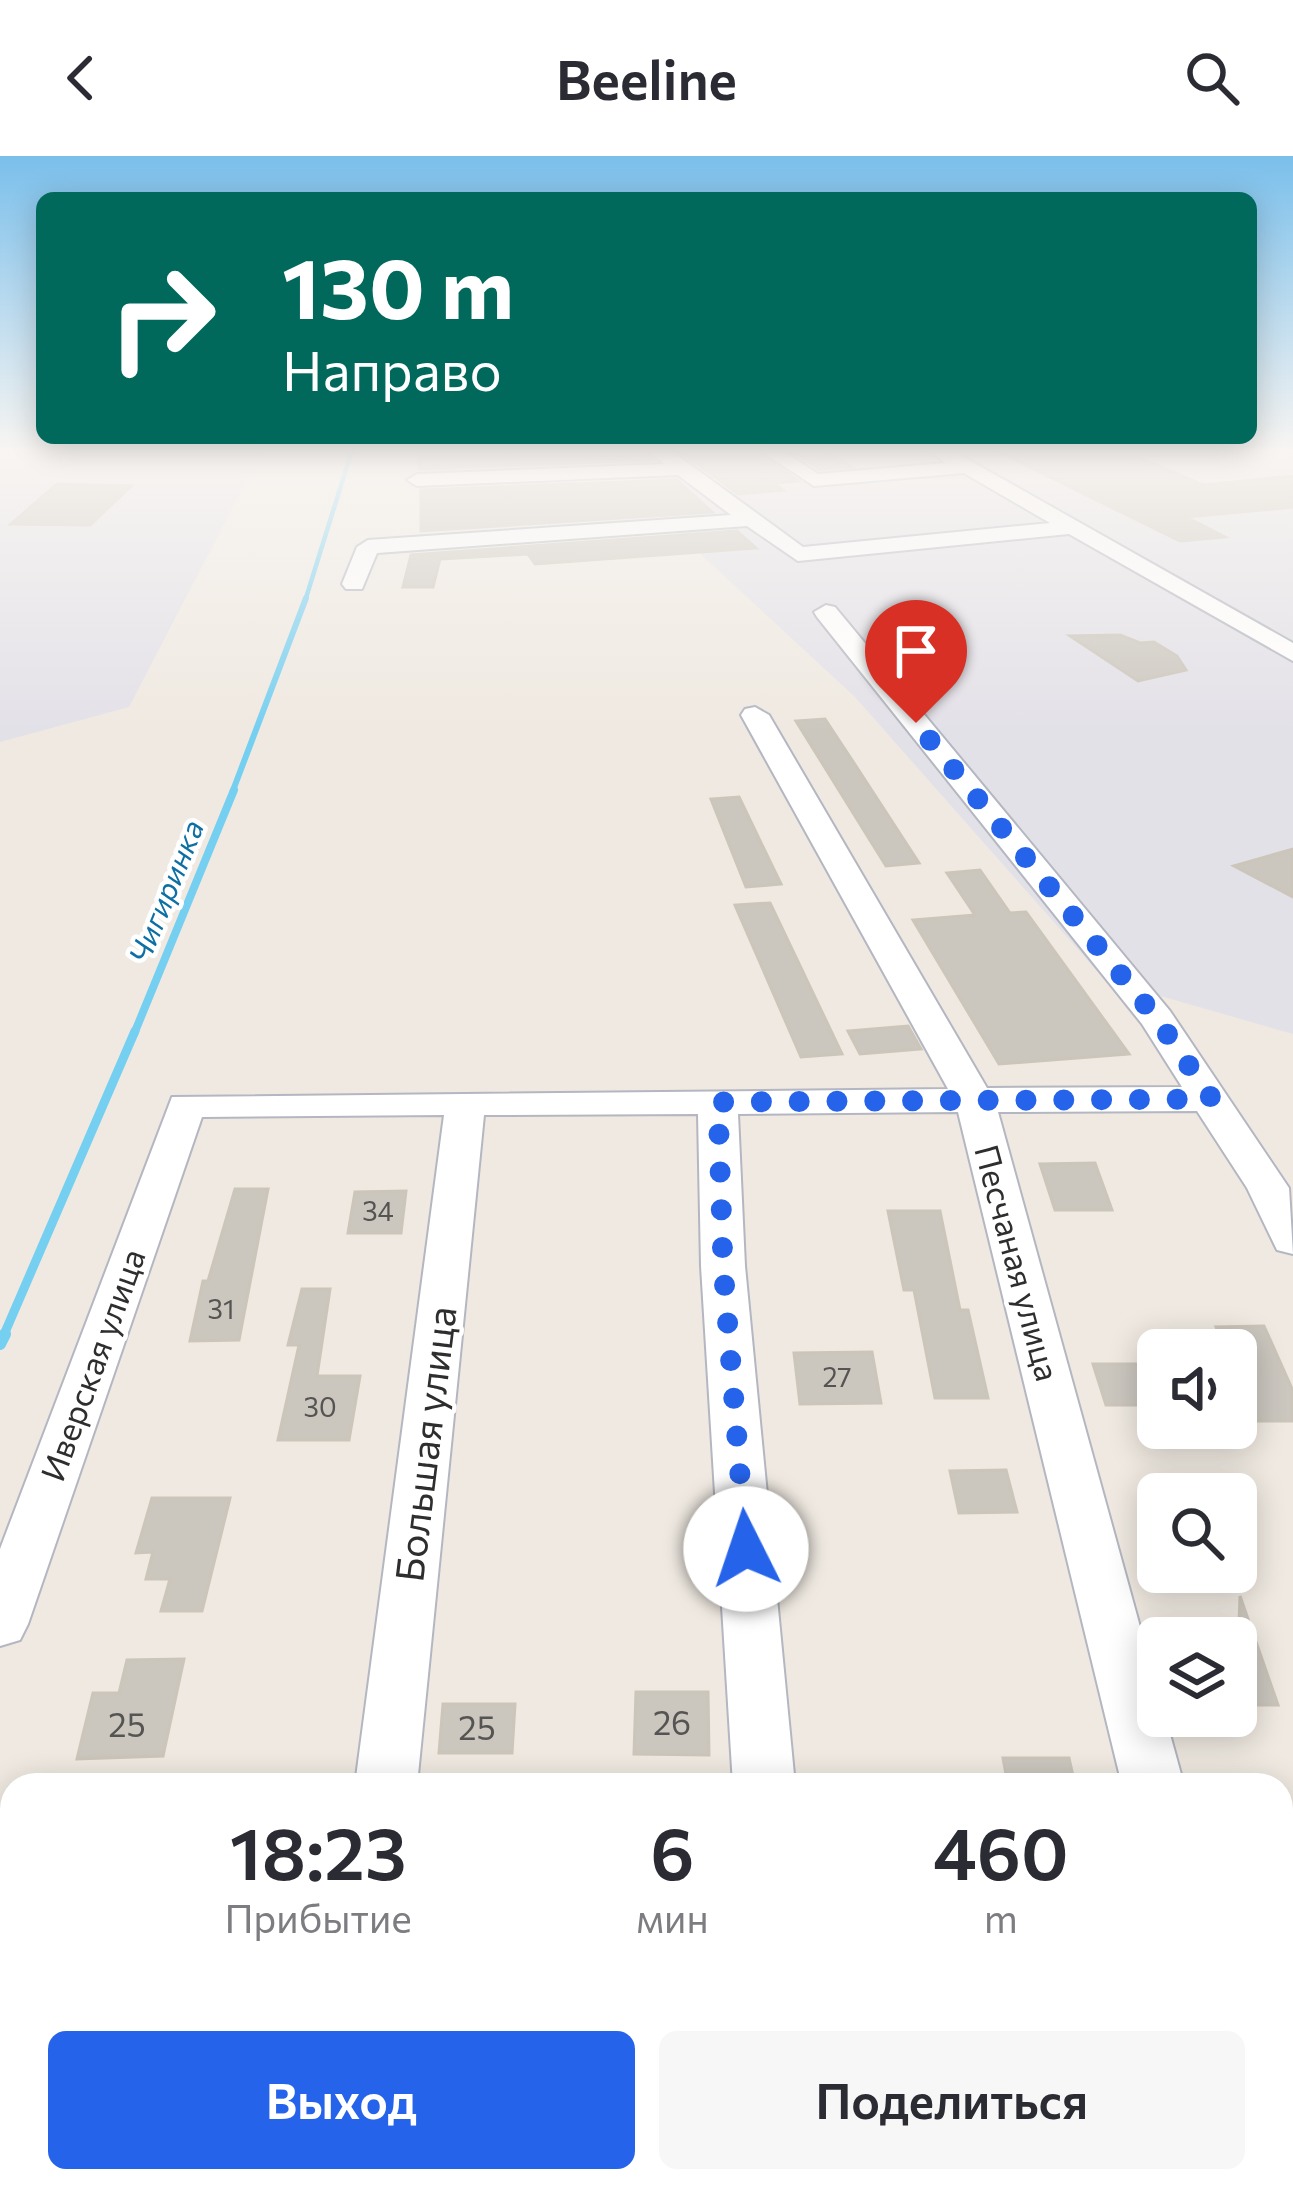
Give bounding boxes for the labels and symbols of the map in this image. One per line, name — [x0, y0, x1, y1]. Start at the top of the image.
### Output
pin — [865, 600, 967, 723]
water label: Чигиринка — [119, 814, 210, 968]
street label: Песчаная улица — [967, 1140, 1070, 1385]
house number: 34 — [362, 1194, 394, 1227]
street label: Иверская улица — [31, 1243, 153, 1486]
house number: 31 — [208, 1292, 234, 1325]
street label: Большая улица — [383, 1303, 465, 1584]
house number: 27 — [822, 1360, 852, 1393]
house number: 30 — [303, 1390, 337, 1423]
position arrow — [683, 1486, 809, 1612]
house number: 26 — [653, 1701, 691, 1742]
house number: 25 — [108, 1703, 146, 1744]
house number: 25 — [458, 1706, 496, 1747]

